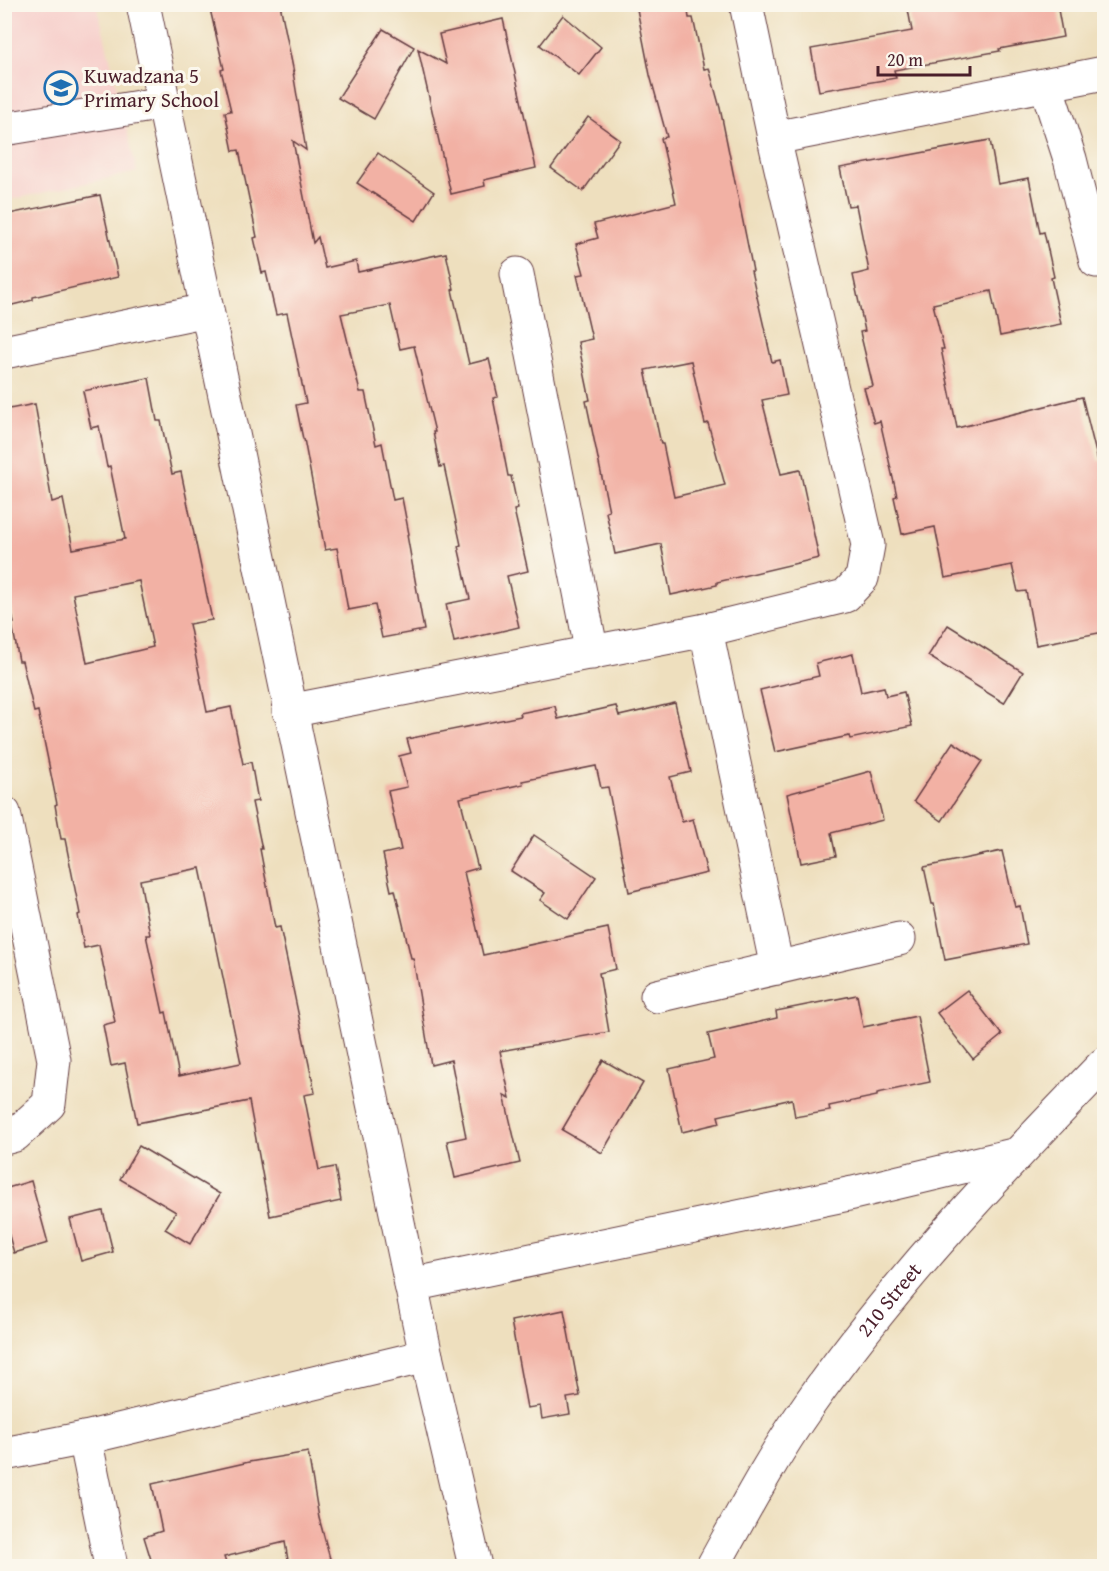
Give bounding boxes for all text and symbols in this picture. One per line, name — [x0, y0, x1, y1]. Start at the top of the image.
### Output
scale bar — [878, 39, 970, 77]
text: 20 m — [887, 46, 923, 73]
place label: Kuwadzana 5 Primary School — [84, 60, 219, 115]
school or university icon: Kuwadzana 5 Primary School — [43, 70, 79, 106]
street label: 210 Street — [849, 1255, 929, 1343]

